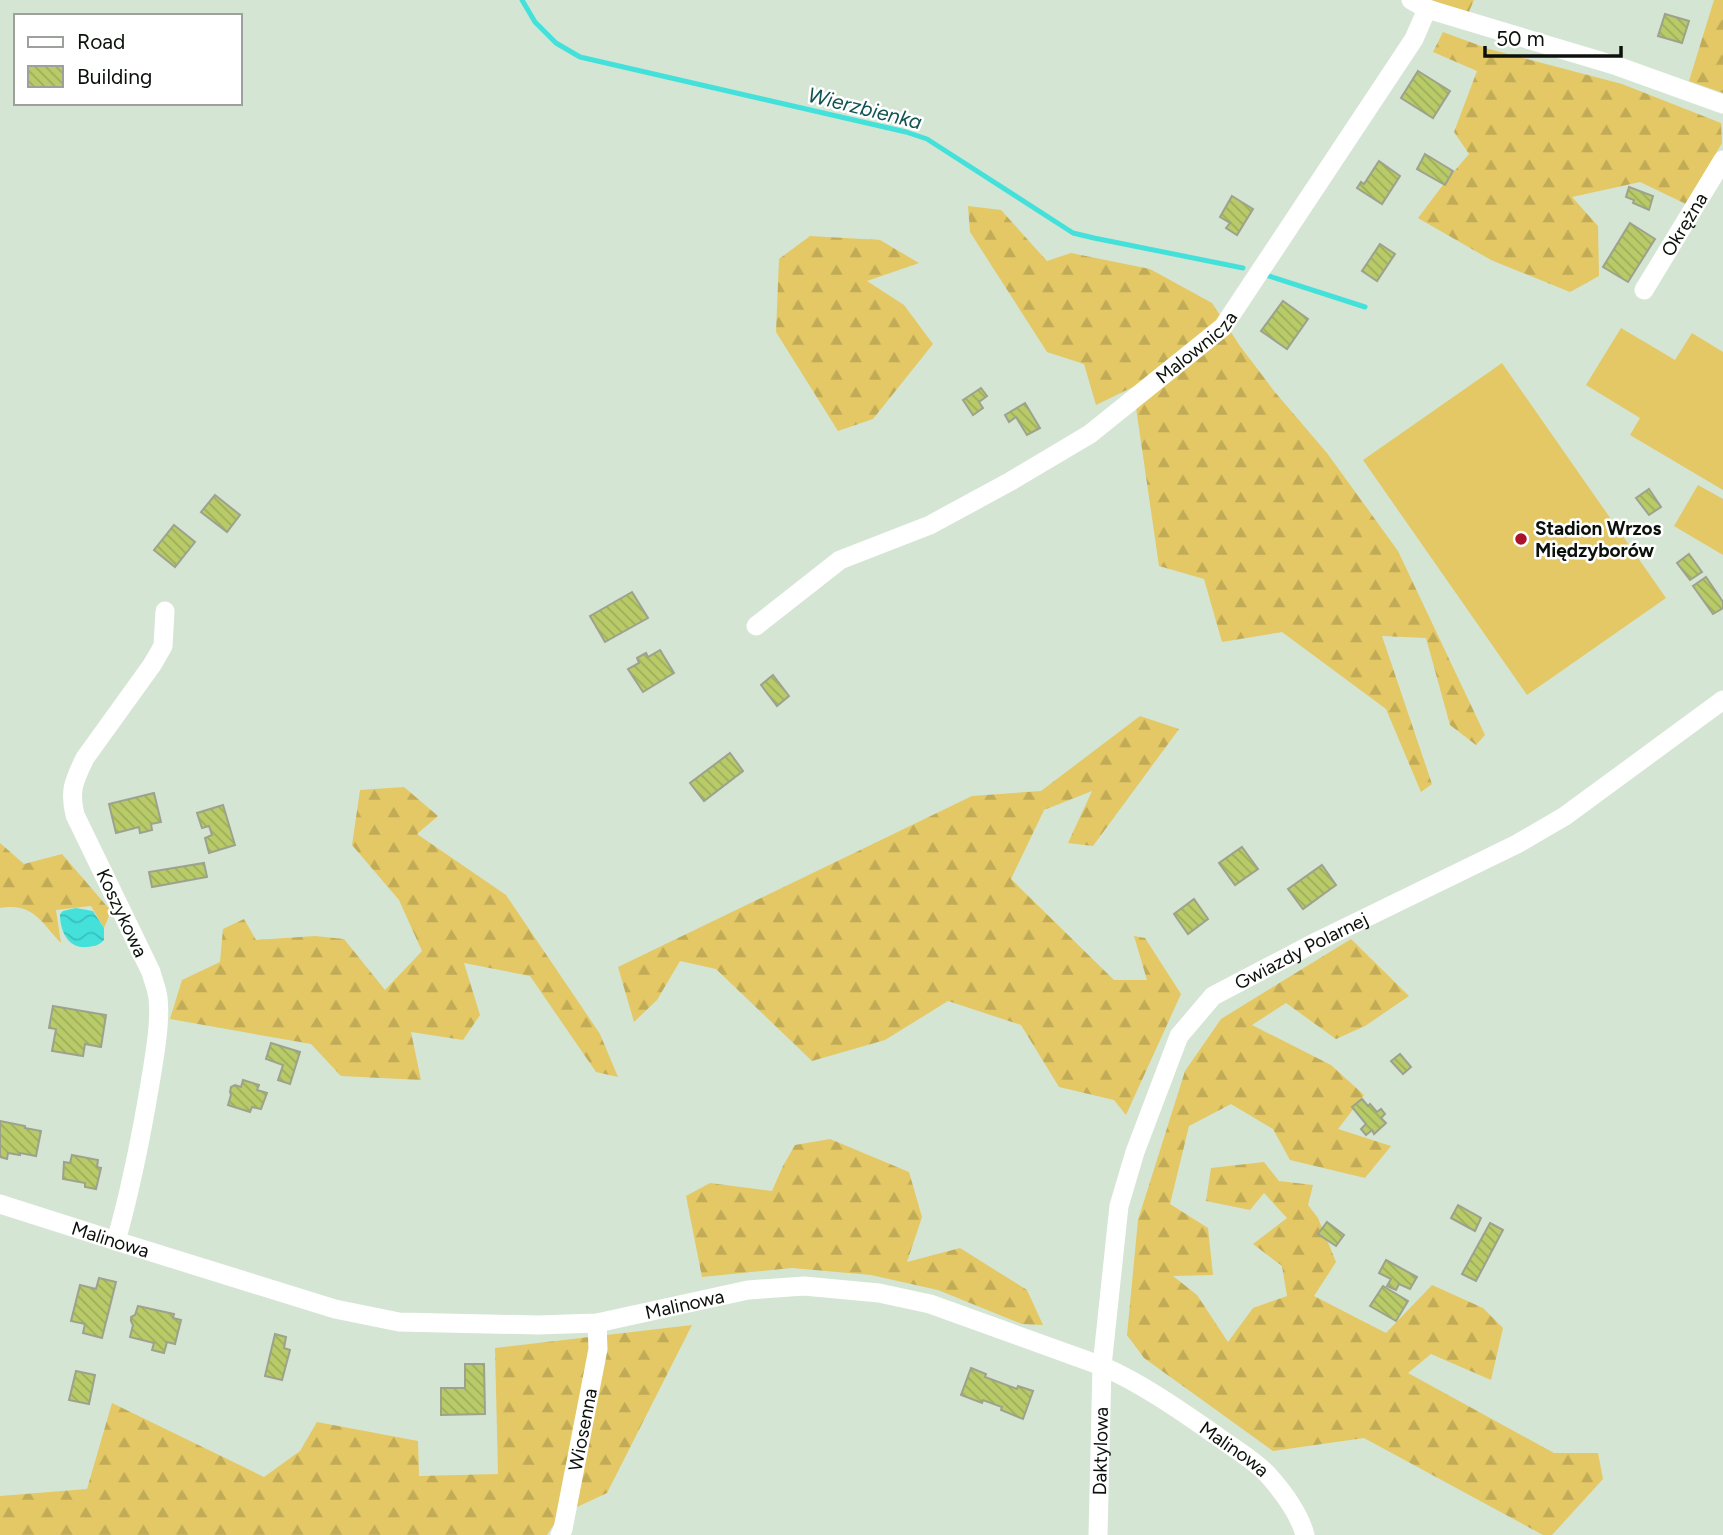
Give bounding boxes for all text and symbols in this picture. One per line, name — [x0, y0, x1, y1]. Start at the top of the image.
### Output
legend — [14, 14, 242, 105]
scale bar — [1485, 14, 1622, 58]
text: 50 m — [1496, 26, 1545, 51]
text: Road — [77, 29, 125, 54]
text: Building — [77, 64, 152, 89]
water label: Wierzbienka — [805, 82, 925, 134]
street label: Okrężna — [1656, 188, 1712, 260]
street label: Malownicza — [1151, 307, 1242, 388]
place label: Stadion Wrzos Międzyborów — [1535, 517, 1662, 562]
marker: Stadion Wrzos Międzyborów — [1513, 531, 1529, 547]
street label: Koszykowa — [92, 865, 152, 961]
street label: Gwiazdy Polarnej — [1230, 907, 1372, 994]
street label: Malinowa — [69, 1216, 152, 1262]
street label: Malinowa — [643, 1284, 726, 1324]
street label: Wiosenna — [563, 1386, 602, 1473]
street label: Daktylowa — [1087, 1406, 1113, 1496]
street label: Malinowa — [1195, 1416, 1274, 1481]

